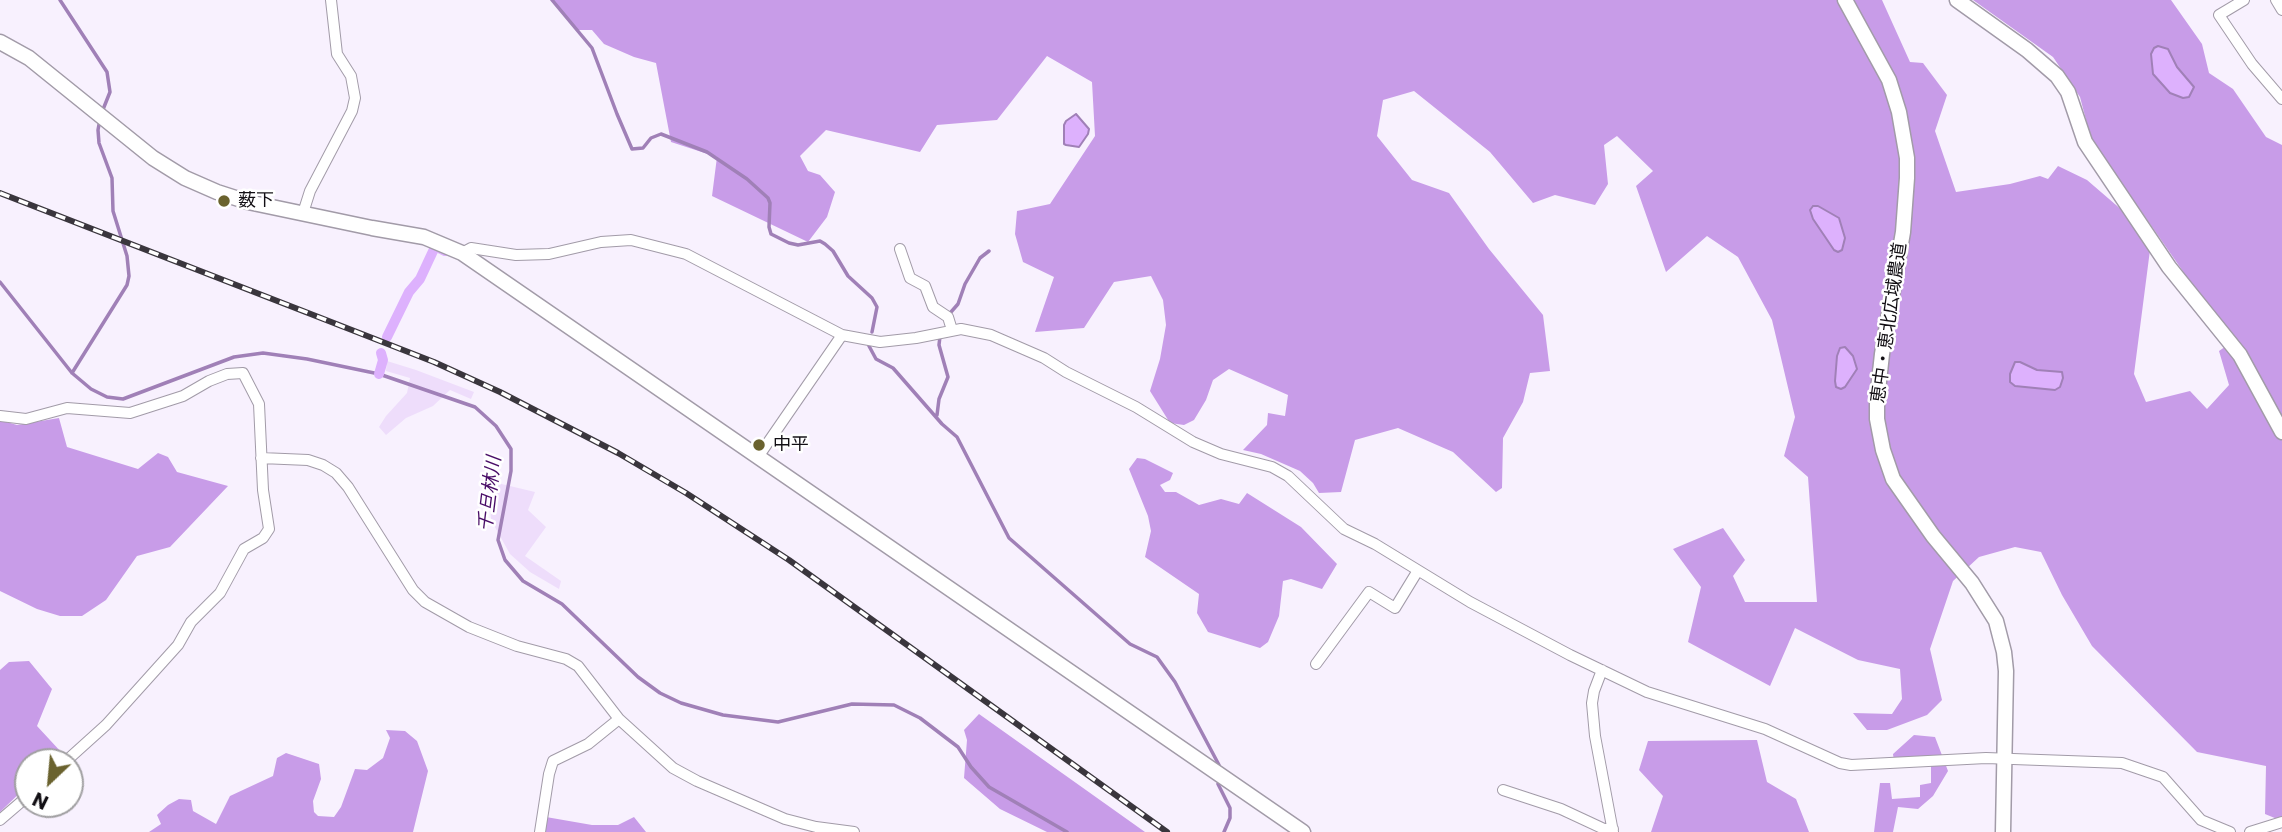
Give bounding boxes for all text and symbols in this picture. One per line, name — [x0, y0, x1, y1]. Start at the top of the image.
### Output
place label: 薮下 — [238, 190, 274, 212]
marker: 薮下 — [216, 193, 232, 209]
street label: 恵中・恵北広域農道 — [1868, 241, 1912, 405]
place label: 中平 — [773, 434, 809, 456]
marker: 中平 — [751, 437, 767, 453]
water label: 千旦林川 — [475, 455, 507, 533]
north arrow — [14, 748, 84, 818]
text: N — [28, 785, 53, 816]

